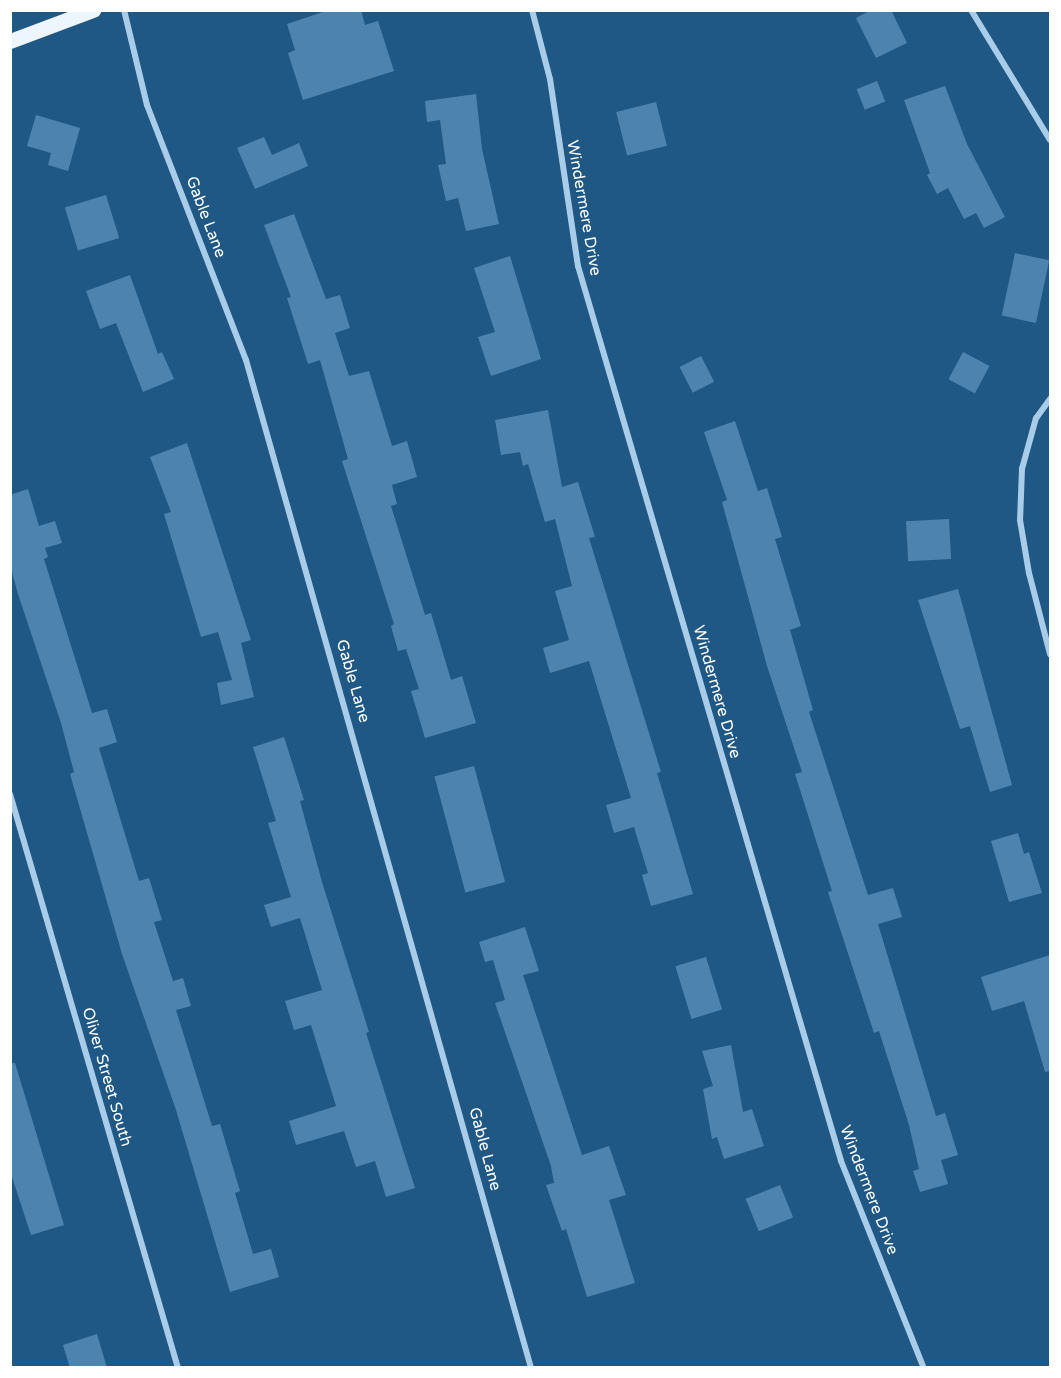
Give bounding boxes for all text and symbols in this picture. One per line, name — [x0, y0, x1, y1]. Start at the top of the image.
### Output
street label: Windermere Drive — [563, 139, 605, 277]
street label: Gable Lane — [182, 174, 230, 260]
street label: Windermere Drive — [689, 623, 745, 761]
street label: Gable Lane — [332, 637, 374, 725]
street label: Oliver Street South — [78, 1005, 136, 1149]
street label: Gable Lane — [465, 1105, 505, 1193]
street label: Windermere Drive — [835, 1122, 903, 1258]

